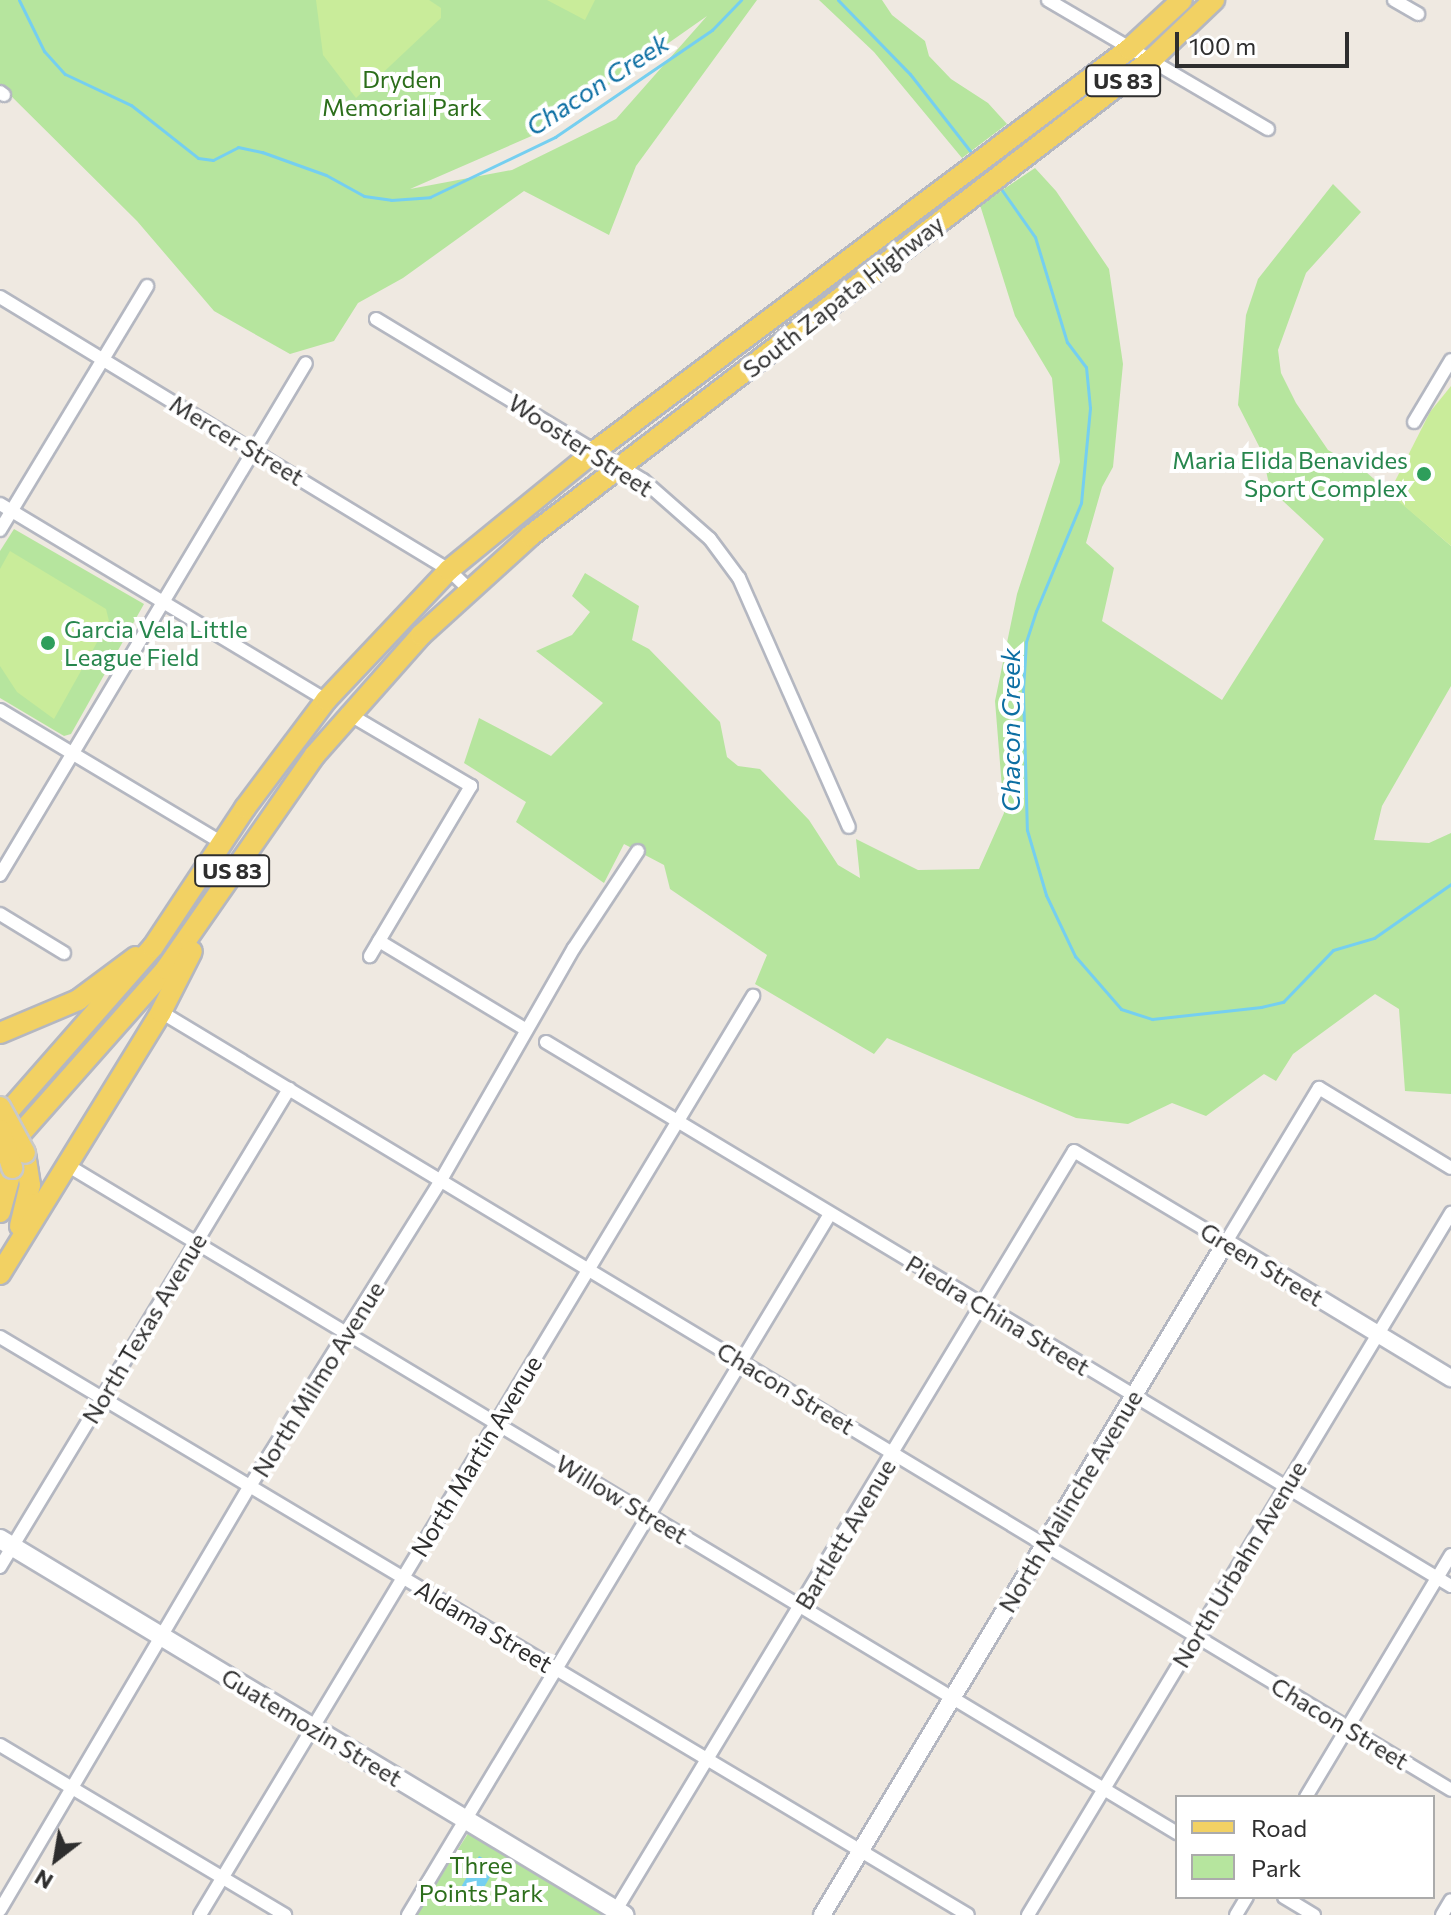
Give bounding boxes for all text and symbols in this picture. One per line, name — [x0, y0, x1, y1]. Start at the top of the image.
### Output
scale bar — [1179, 16, 1353, 66]
water label: Chacon Creek — [520, 26, 674, 142]
text: 100 m — [1189, 31, 1256, 60]
road number: US 83 — [1085, 63, 1161, 99]
park label: Dryden Memorial Park — [322, 65, 482, 121]
street label: South Zapata Highway — [737, 209, 949, 383]
street label: Wooster Street — [503, 388, 659, 502]
street label: Mercer Street — [165, 389, 309, 491]
place label: Maria Elida Benavides Sport Complex — [1172, 446, 1408, 502]
marker: Maria Elida Benavides Sport Complex — [1415, 465, 1433, 483]
place label: Garcia Vela Little League Field — [64, 615, 248, 671]
marker: Garcia Vela Little League Field — [39, 634, 57, 652]
water label: Chacon Creek — [994, 648, 1026, 812]
road number: US 83 — [194, 853, 270, 889]
street label: Green Street — [1195, 1216, 1329, 1312]
street label: North Texas Avenue — [76, 1227, 212, 1429]
street label: Piedra China Street — [901, 1249, 1095, 1381]
street label: North Milmo Avenue — [246, 1276, 390, 1482]
street label: Chacon Street — [712, 1336, 860, 1440]
street label: North Martin Avenue — [405, 1350, 547, 1562]
street label: North Malinche Avenue — [992, 1385, 1148, 1617]
street label: Willow Street — [551, 1448, 693, 1550]
street label: Bartlett Avenue — [789, 1454, 901, 1614]
street label: North Urbahn Avenue — [1166, 1455, 1312, 1673]
street label: Aldama Street — [410, 1574, 558, 1678]
street label: Guatemozin Street — [217, 1662, 407, 1792]
street label: Chacon Street — [1266, 1671, 1414, 1775]
legend — [1175, 1795, 1435, 1899]
text: Road — [1251, 1813, 1307, 1842]
north arrow — [16, 1819, 96, 1899]
park label: Three Points Park — [419, 1851, 543, 1907]
text: Park — [1251, 1853, 1301, 1882]
text: N — [29, 1864, 57, 1896]

